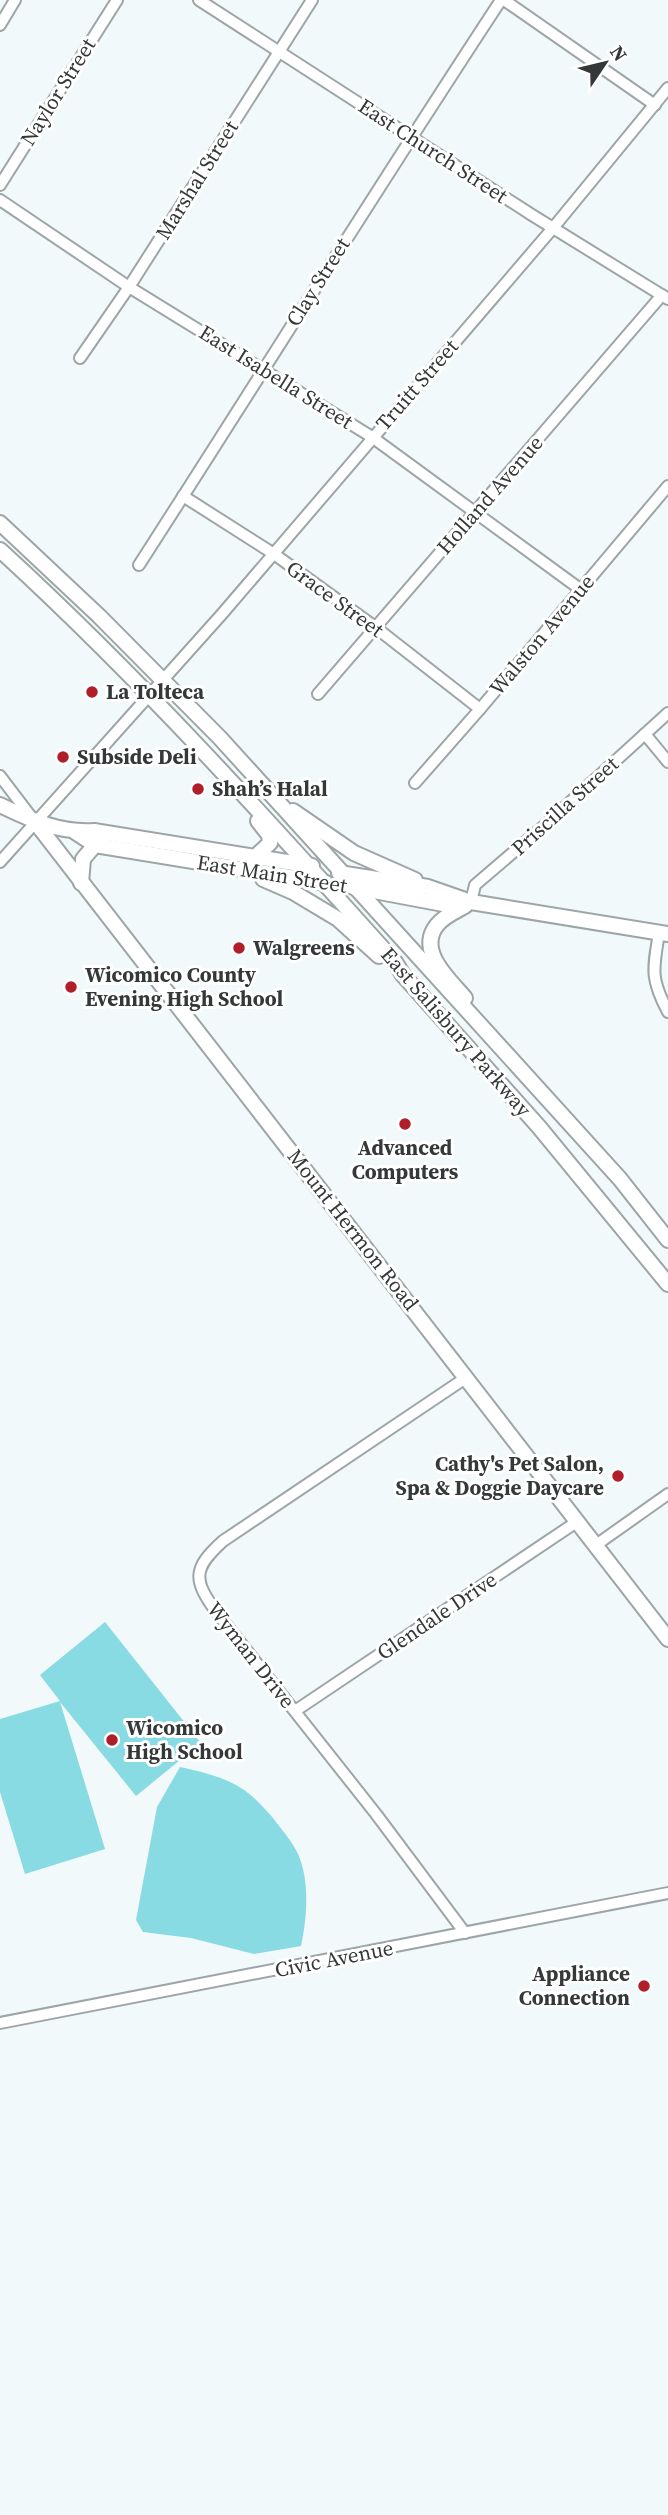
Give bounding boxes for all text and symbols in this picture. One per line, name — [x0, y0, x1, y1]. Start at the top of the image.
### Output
north arrow — [570, 28, 640, 98]
street label: Naylor Street — [13, 32, 102, 151]
text: N — [604, 40, 634, 67]
street label: East Church Street — [353, 91, 514, 210]
street label: Marshal Street — [148, 114, 245, 245]
street label: Clay Street — [279, 232, 356, 332]
street label: East Isabella Street — [194, 318, 359, 436]
street label: Truitt Street — [369, 333, 465, 437]
street label: Holland Avenue — [430, 429, 549, 560]
street label: Grace Street — [281, 553, 390, 644]
street label: Walston Avenue — [482, 568, 601, 701]
place label: La Tolteca — [106, 677, 205, 706]
marker: La Tolteca — [84, 684, 100, 700]
place label: Subside Deli — [77, 742, 197, 771]
marker: Subside Deli — [55, 749, 71, 765]
street label: Priscilla Street — [505, 750, 625, 862]
place label: Shah’s Halal — [212, 774, 328, 803]
marker: Shah’s Halal — [190, 781, 206, 797]
street label: East Main Street — [195, 847, 349, 900]
place label: Walgreens — [253, 933, 355, 962]
marker: Walgreens — [231, 940, 247, 956]
street label: East Salisbury Parkway — [375, 941, 538, 1123]
place label: Wicomico County Evening High School — [85, 960, 284, 1013]
marker: Wicomico County Evening High School — [63, 979, 79, 995]
marker: Advanced Computers — [397, 1116, 413, 1132]
place label: Advanced Computers — [352, 1133, 459, 1186]
street label: Mount Hermon Road — [281, 1143, 426, 1317]
place label: Cathy's Pet Salon, Spa & Doggie Daycare — [396, 1449, 604, 1502]
marker: Cathy's Pet Salon, Spa & Doggie Daycare — [610, 1468, 626, 1484]
street label: Glendale Drive — [371, 1565, 502, 1666]
street label: Wyman Drive — [201, 1595, 302, 1714]
place label: Wicomico High School — [126, 1713, 243, 1766]
marker: Wicomico High School — [104, 1732, 120, 1748]
street label: Civic Avenue — [272, 1933, 396, 1984]
place label: Appliance Connection — [519, 1959, 630, 2012]
marker: Appliance Connection — [636, 1978, 652, 1994]

